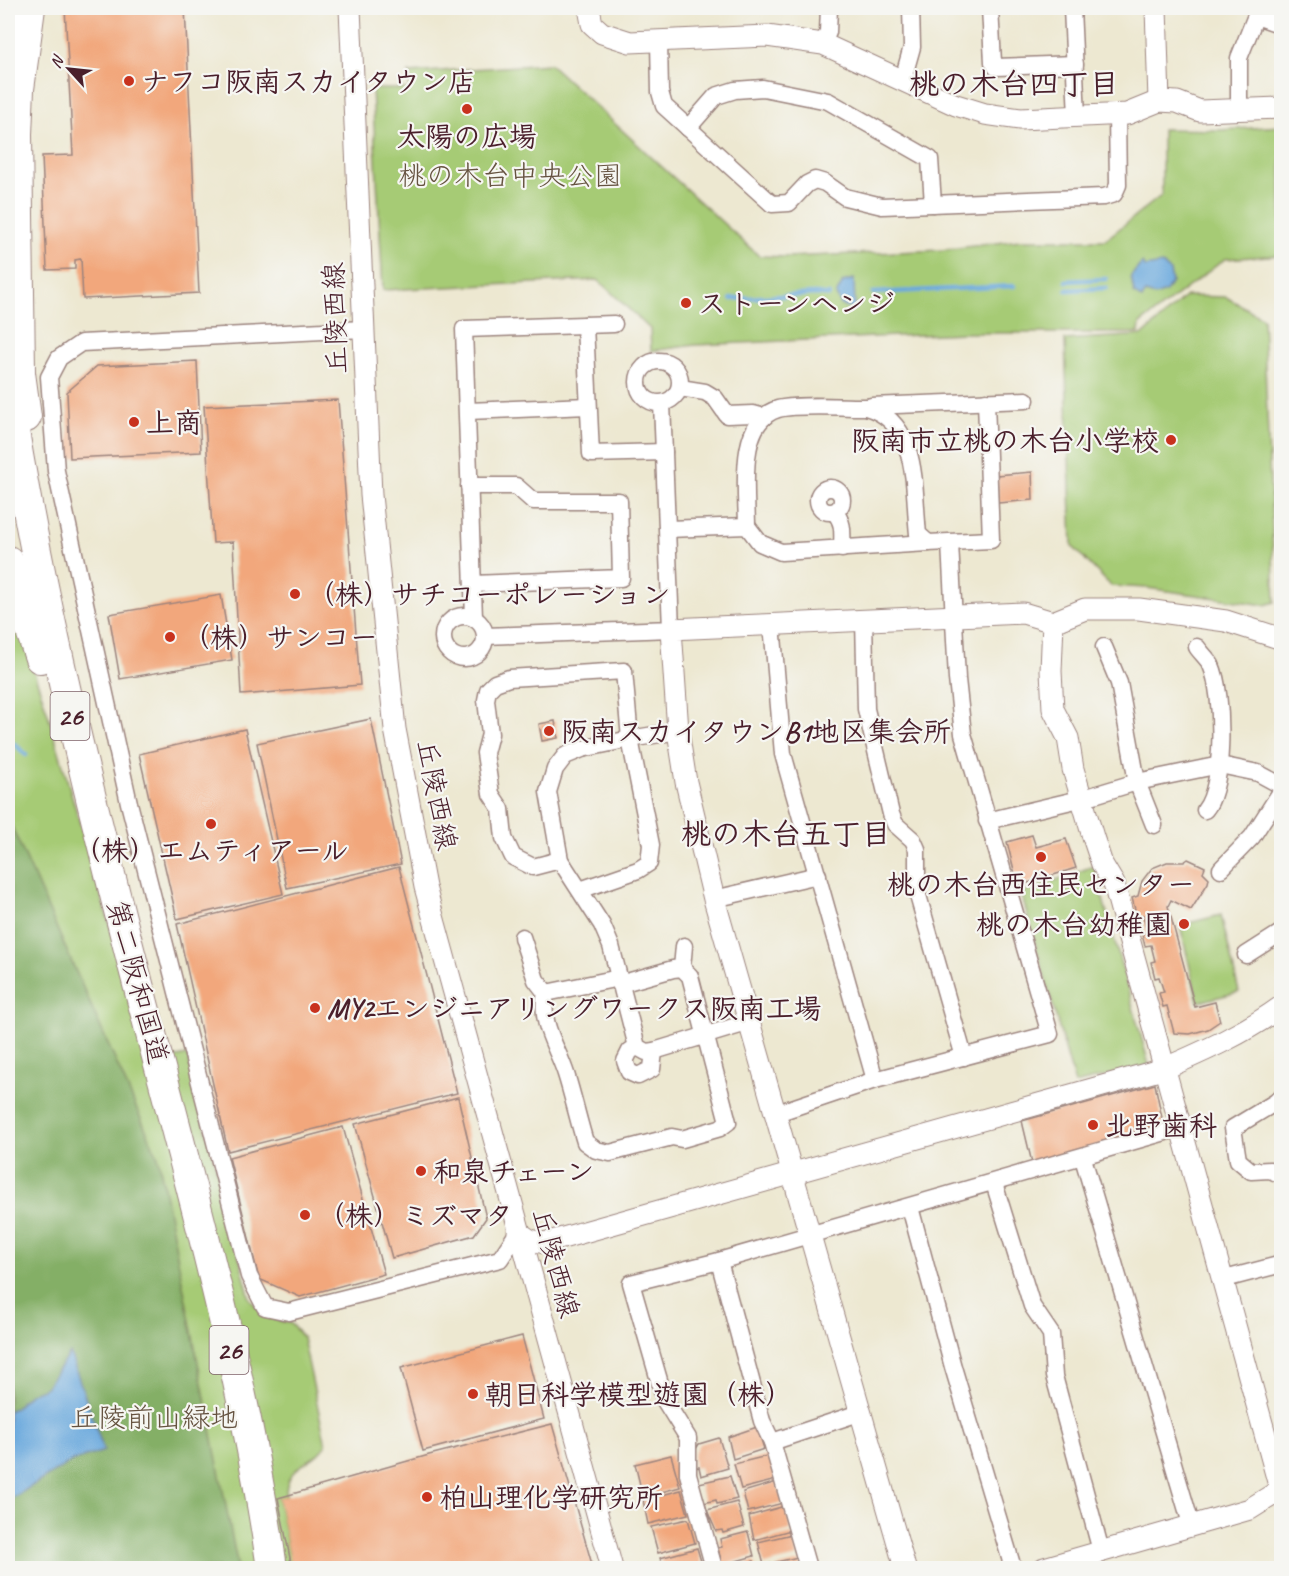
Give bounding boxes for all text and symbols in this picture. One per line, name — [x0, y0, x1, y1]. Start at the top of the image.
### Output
north arrow — [39, 39, 99, 99]
text: N — [45, 51, 69, 72]
place label: ナフコ阪南スカイタウン店 — [141, 64, 476, 99]
district label: 桃の木台四丁目 — [909, 65, 1119, 103]
marker: ナフコ阪南スカイタウン店 — [122, 74, 136, 88]
marker: 太陽の広場 — [460, 102, 474, 116]
place label: 太陽の広場 — [397, 119, 537, 154]
park label: 桃の木台中央公園 — [398, 158, 622, 193]
street label: 丘陵西線 — [316, 261, 354, 375]
place label: ストーンヘンジ — [698, 286, 895, 321]
marker: ストーンヘンジ — [679, 296, 693, 310]
place label: 上商 — [146, 405, 202, 440]
marker: 上商 — [127, 415, 141, 429]
place label: 阪南市立桃の木台小学校 — [851, 423, 1159, 458]
marker: 阪南市立桃の木台小学校 — [1164, 433, 1178, 447]
place label: （株）サチコーポレーション — [307, 577, 670, 612]
marker: （株）サチコーポレーション — [288, 587, 302, 601]
place label: （株）サンコー — [182, 620, 378, 655]
marker: （株）サンコー — [163, 630, 177, 644]
road number: 26 — [50, 692, 90, 740]
place label: 阪南スカイタウンB1地区集会所 — [561, 714, 951, 749]
marker: 阪南スカイタウンB1地区集会所 — [542, 724, 556, 738]
street label: 丘陵西線 — [409, 737, 465, 853]
district label: 桃の木台五丁目 — [681, 815, 891, 853]
marker: （株）エムティアール — [204, 817, 218, 831]
place label: （株）エムティアール — [73, 833, 349, 868]
marker: 桃の木台西住民センター — [1034, 850, 1048, 864]
place label: 桃の木台西住民センター — [887, 867, 1195, 902]
street label: 第二阪和国道 — [99, 896, 177, 1068]
place label: 桃の木台幼稚園 — [976, 907, 1172, 942]
marker: 桃の木台幼稚園 — [1177, 917, 1191, 931]
place label: MY2エンジニアリングワークス阪南工場 — [327, 991, 822, 1026]
marker: MY2エンジニアリングワークス阪南工場 — [308, 1001, 322, 1015]
place label: 北野歯科 — [1105, 1108, 1217, 1143]
marker: 北野歯科 — [1086, 1118, 1100, 1132]
place label: 和泉チェーン — [433, 1154, 594, 1189]
marker: 和泉チェーン — [414, 1164, 428, 1178]
place label: （株）ミズマタ — [317, 1198, 513, 1233]
street label: 丘陵西線 — [525, 1204, 587, 1322]
marker: （株）ミズマタ — [298, 1208, 312, 1222]
road number: 26 — [210, 1326, 248, 1374]
place label: 朝日科学模型遊園（株） — [485, 1377, 793, 1412]
marker: 朝日科学模型遊園（株） — [466, 1387, 480, 1401]
park label: 丘陵前山緑地 — [70, 1400, 238, 1435]
place label: 柏山理化学研究所 — [439, 1480, 663, 1515]
marker: 柏山理化学研究所 — [420, 1490, 434, 1504]

